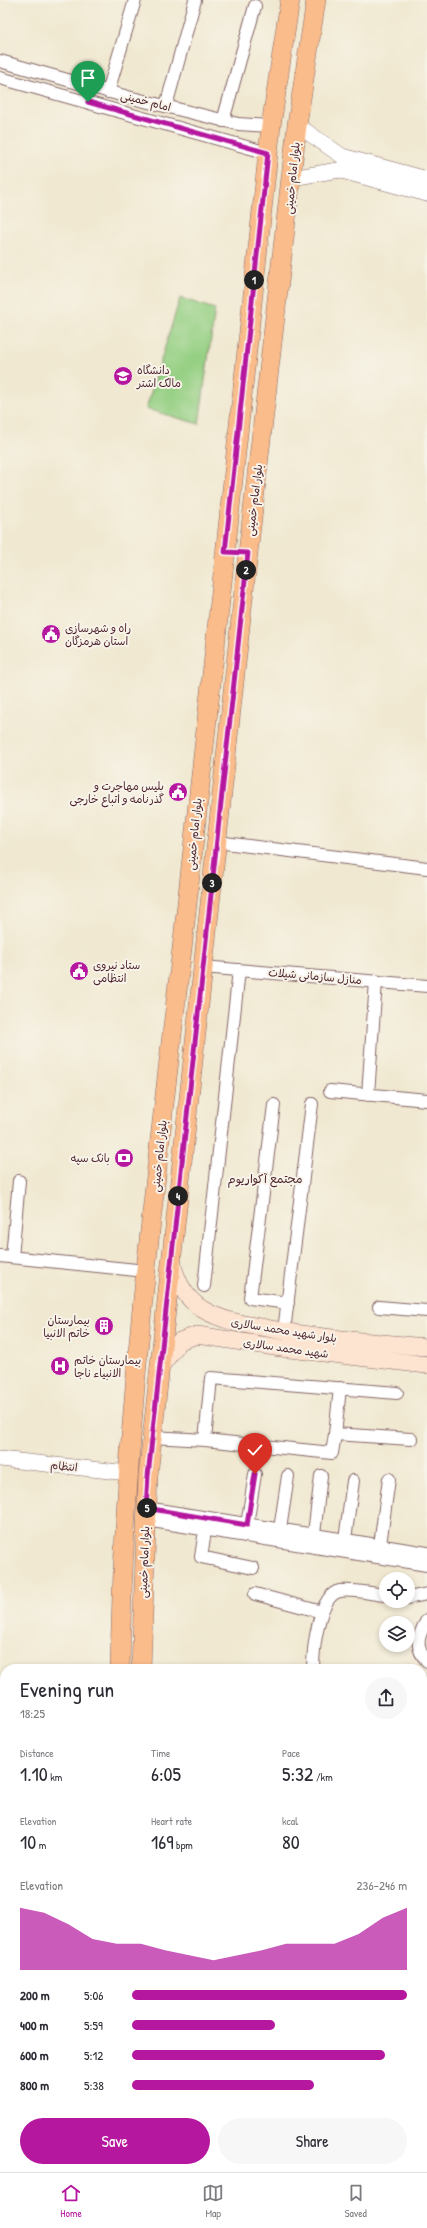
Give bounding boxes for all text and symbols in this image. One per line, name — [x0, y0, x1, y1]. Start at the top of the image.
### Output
pin — [71, 61, 105, 102]
icon: arrive — [77, 67, 99, 89]
street label: امام خمینی — [119, 88, 173, 116]
street label: بلوار امام خمینی — [281, 141, 305, 215]
pin: 1 — [244, 270, 264, 290]
text: 1 — [252, 273, 256, 287]
place label: دانشگاه مالک اشتر — [136, 363, 181, 390]
school or university icon: دانشگاه مالک اشتر — [112, 365, 134, 387]
street label: بلوار امام خمینی — [243, 463, 267, 537]
pin: 2 — [236, 560, 256, 580]
text: 2 — [243, 563, 249, 577]
place label: راه و شهرسازی استان هرمزگان — [65, 621, 131, 648]
public building icon: راه و شهرسازی استان هرمزگان — [40, 623, 62, 645]
place label: پلیس مهاجرت و گذرنامه و اتباع خارجى — [69, 779, 164, 808]
public building icon: پلیس مهاجرت و گذرنامه و اتباع خارجى — [167, 781, 189, 803]
street label: بلوار امام خمینی — [183, 797, 207, 871]
pin: 3 — [202, 873, 222, 893]
text: 3 — [210, 876, 214, 890]
place label: ستاد نیروی انتظامی — [93, 958, 140, 986]
public building icon: ستاد نیروی انتظامی — [68, 960, 90, 982]
street label: منازل سازمانی شیلات — [268, 965, 362, 988]
street label: بلوار امام خمینی — [148, 1119, 172, 1193]
bank icon: بانک سپه — [113, 1147, 135, 1169]
place label: بانک سپه — [71, 1151, 110, 1166]
district label: مجتمع آکواریوم — [228, 1170, 302, 1188]
pin: 4 — [168, 1186, 188, 1206]
text: 4 — [176, 1189, 180, 1203]
place label: بیمارستان خاتم الانبیا — [43, 1313, 90, 1342]
building icon: بیمارستان خاتم الانبیا — [93, 1315, 115, 1337]
street label: بلوار شهید محمد سالاری — [230, 1315, 338, 1346]
street label: شهید محمد سالاری — [242, 1335, 330, 1361]
place label: بیمارستان خاتم الانبیاء ناجا — [74, 1353, 141, 1381]
hospital icon: بیمارستان خاتم الانبیاء ناجا — [49, 1355, 71, 1377]
pin — [238, 1433, 272, 1474]
icon: check — [244, 1439, 266, 1461]
street label: انتظام — [49, 1458, 78, 1476]
pin: 5 — [137, 1498, 157, 1518]
text: 5 — [145, 1501, 149, 1515]
street label: بلوار امام خمینی — [136, 1526, 154, 1599]
map controls — [379, 1572, 415, 1652]
button: locate — [379, 1572, 415, 1608]
button: layers — [379, 1616, 415, 1652]
text: Evening run — [20, 1674, 114, 1704]
button: share — [365, 1677, 407, 1719]
text: 18:25 — [20, 1704, 45, 1722]
text: Distance — [20, 1746, 54, 1760]
text: Time — [151, 1746, 170, 1760]
text: Pace — [282, 1746, 300, 1760]
text: 1.10 — [20, 1760, 48, 1787]
text: 6:05 — [151, 1760, 181, 1787]
text: 5:32 — [282, 1760, 313, 1787]
text: km — [48, 1770, 62, 1784]
text: /km — [313, 1770, 333, 1784]
text: Elevation — [20, 1814, 57, 1828]
text: Heart rate — [151, 1814, 192, 1828]
text: kcal — [282, 1814, 298, 1828]
text: 10 — [20, 1828, 36, 1855]
text: 169 — [151, 1828, 174, 1855]
text: 80 — [282, 1828, 300, 1855]
text: m — [36, 1838, 46, 1852]
text: bpm — [174, 1838, 193, 1852]
text: Elevation — [20, 1876, 63, 1894]
text: 236–246 m — [356, 1876, 407, 1894]
text: 200 m — [20, 1986, 50, 2004]
text: 5:06 — [84, 1986, 104, 2004]
text: 400 m — [20, 2016, 48, 2034]
text: 5:59 — [84, 2016, 103, 2034]
text: 600 m — [20, 2046, 49, 2064]
text: 5:12 — [84, 2046, 103, 2064]
text: 800 m — [20, 2076, 49, 2094]
text: 5:38 — [84, 2076, 104, 2094]
button: Save — [20, 2118, 210, 2164]
button: Share — [218, 2118, 407, 2164]
tab: Home — [60, 2182, 82, 2220]
tab: Map — [202, 2182, 224, 2220]
tab: Saved — [344, 2182, 367, 2220]

